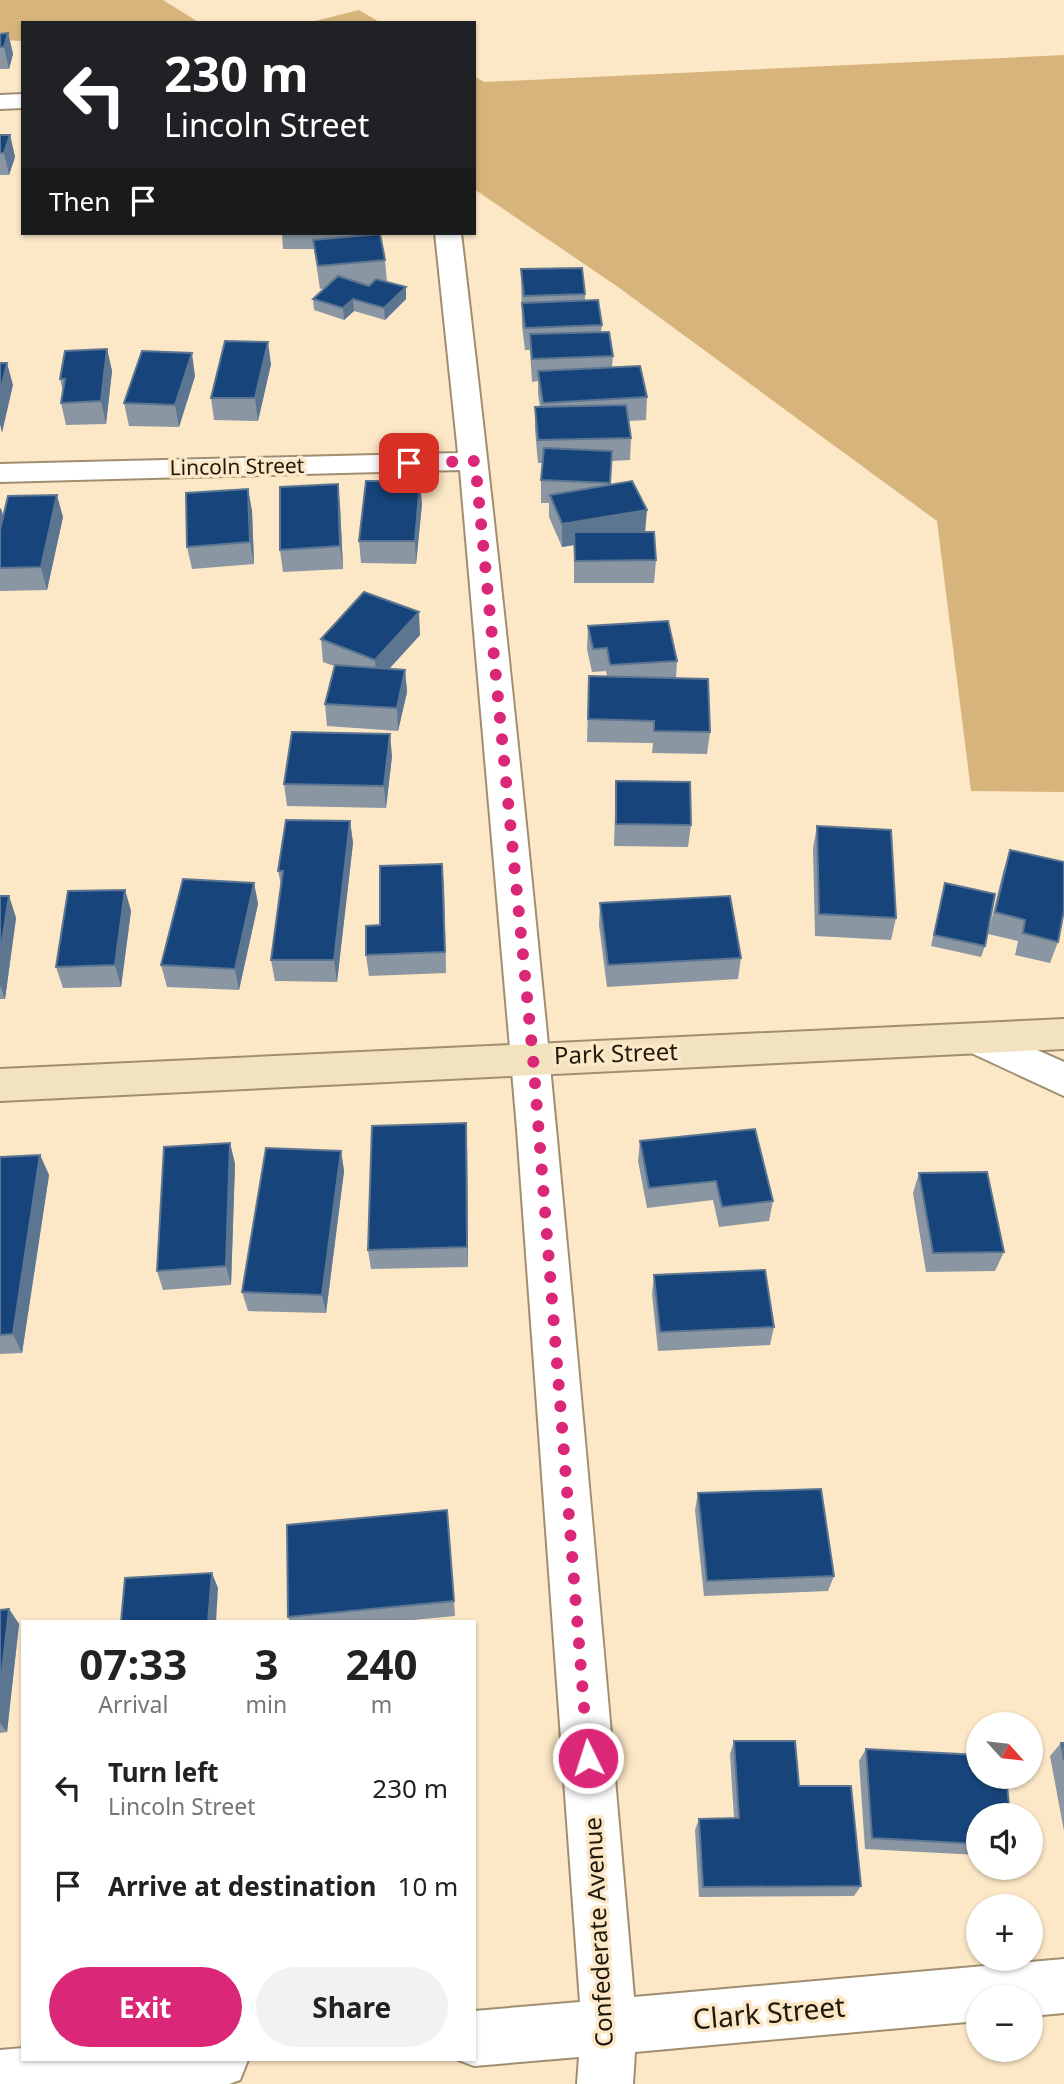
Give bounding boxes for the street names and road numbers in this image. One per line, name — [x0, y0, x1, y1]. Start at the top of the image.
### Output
street label: Lincoln Street — [169, 451, 305, 481]
street label: Park Street — [553, 1034, 679, 1071]
street label: Confederate Avenue — [575, 1816, 620, 2048]
street label: Clark Street — [691, 1986, 847, 2038]

